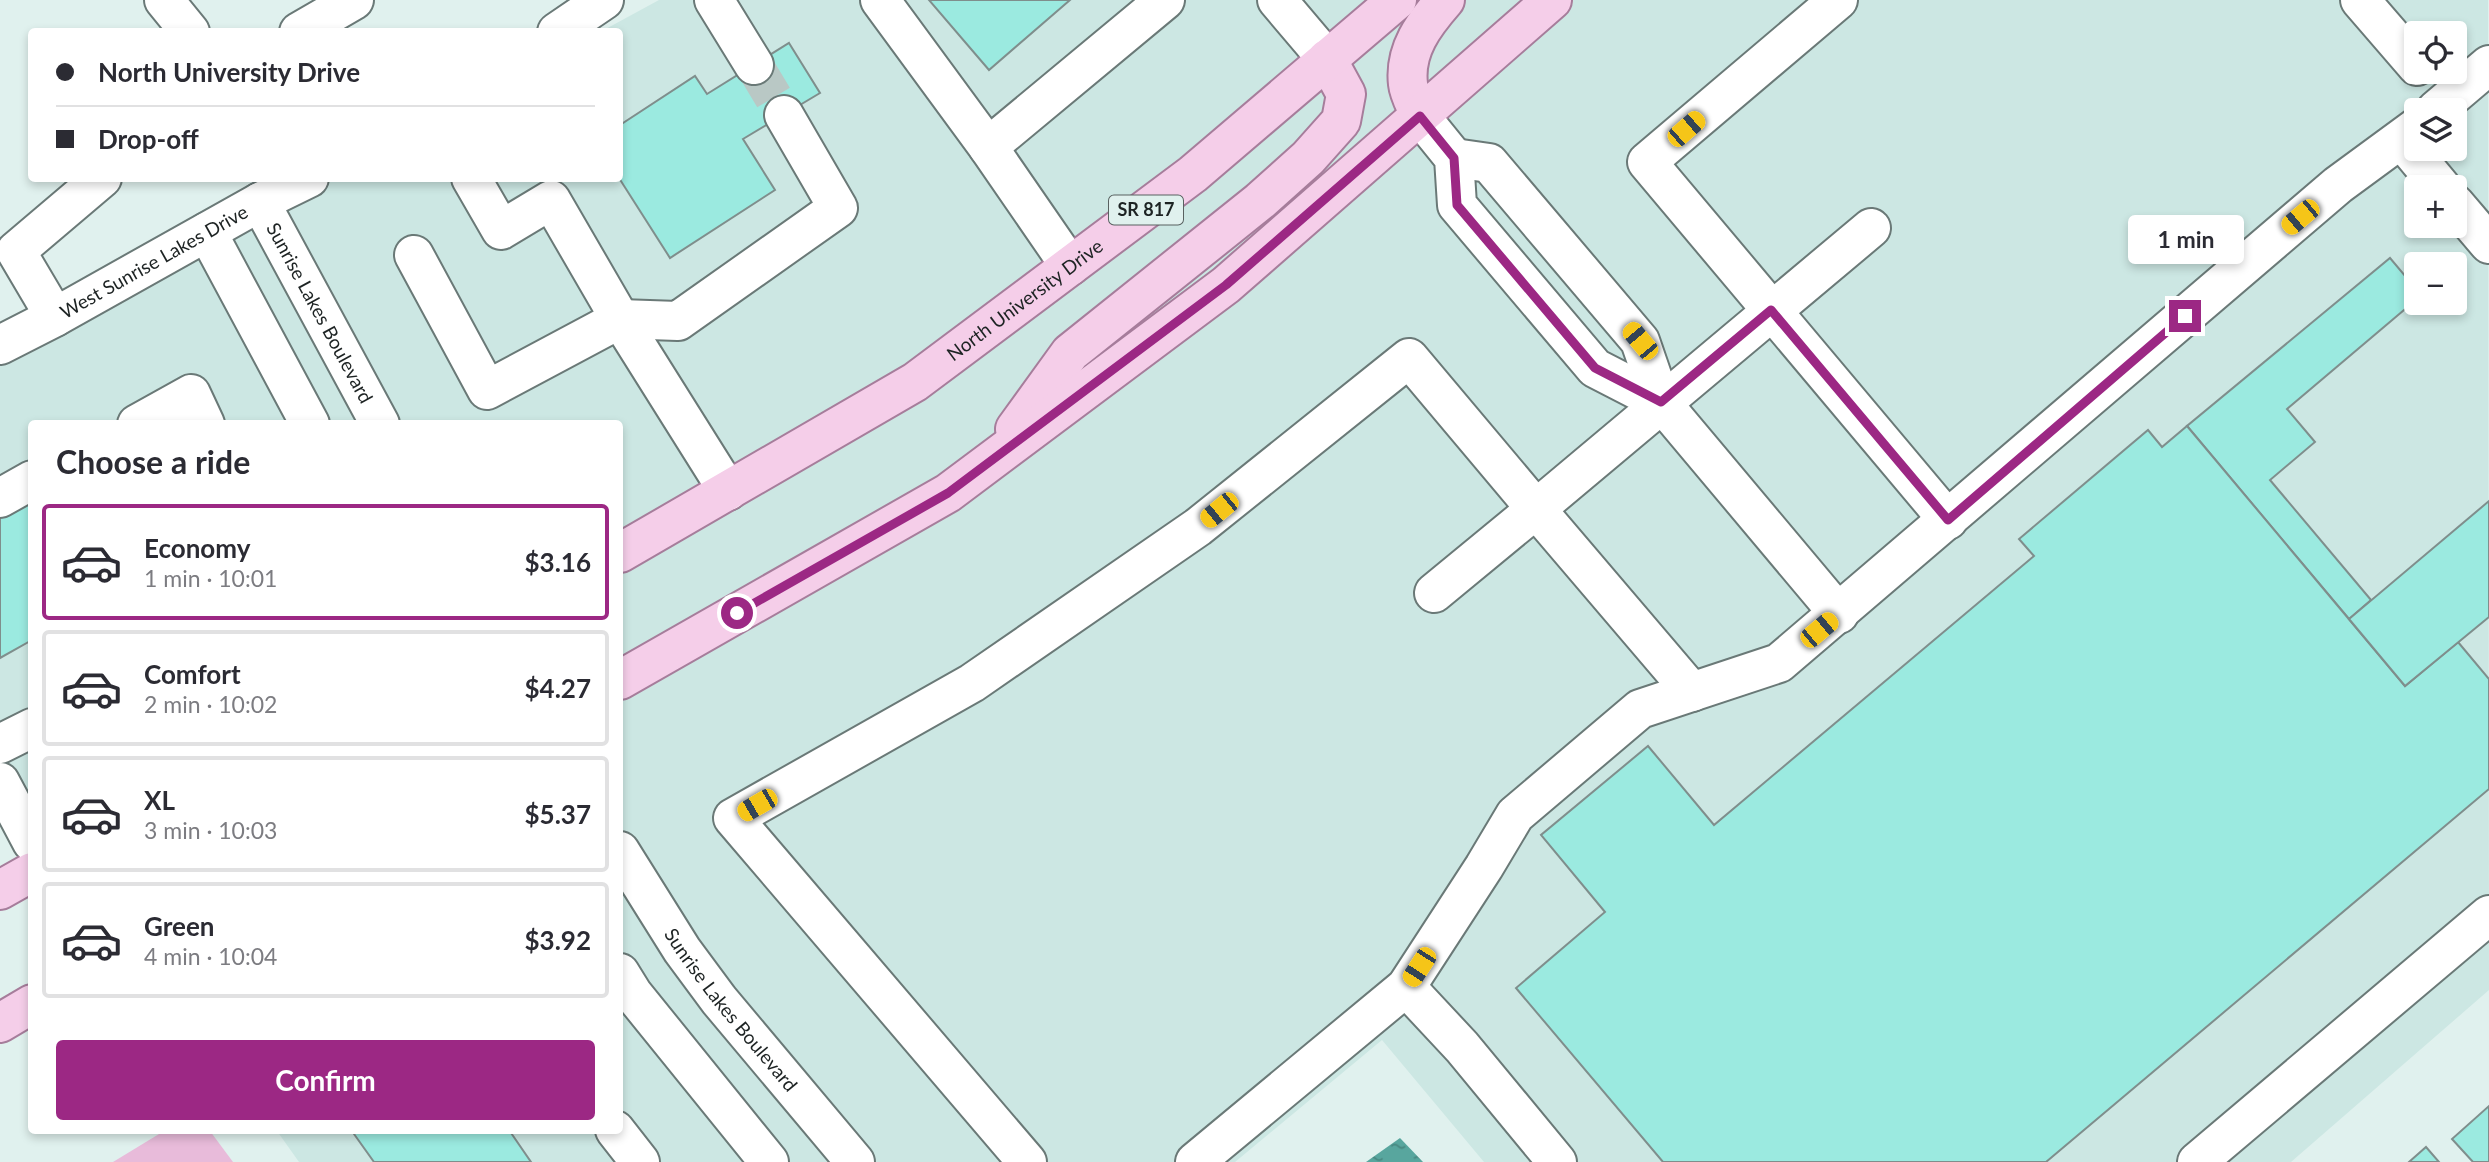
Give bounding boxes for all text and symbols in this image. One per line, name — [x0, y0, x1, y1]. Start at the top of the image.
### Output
map controls — [2404, 21, 2467, 315]
button: locate — [2404, 21, 2467, 84]
text: North University Drive — [98, 56, 360, 88]
button: layers — [2404, 98, 2467, 161]
car — [1664, 107, 1709, 151]
text: Drop-off — [98, 123, 199, 155]
button: + — [2404, 175, 2467, 238]
car — [2278, 195, 2323, 239]
road number: SR 817 — [1109, 196, 1183, 224]
street label: West Sunrise Lakes Drive — [56, 199, 251, 323]
callout: 1 min — [2127, 215, 2243, 264]
street label: Sunrise Lakes Boulevard — [262, 218, 378, 407]
text: 1 min — [2157, 225, 2215, 253]
street label: North University Drive — [942, 234, 1107, 365]
button: − — [2404, 252, 2467, 315]
route end — [2169, 300, 2201, 332]
car — [1619, 318, 1662, 364]
text: Choose a ride — [56, 442, 250, 481]
car — [1197, 489, 1242, 531]
icon: car — [60, 531, 123, 594]
text: Economy — [144, 532, 250, 564]
text: $3.16 — [525, 546, 591, 578]
text: 1 min · 10:01 — [144, 564, 277, 592]
route start — [721, 597, 753, 629]
car — [1797, 608, 1842, 652]
icon: car — [60, 657, 123, 720]
text: Comfort — [144, 658, 241, 690]
text: $4.27 — [525, 672, 591, 704]
text: 2 min · 10:02 — [144, 690, 277, 718]
icon: car — [60, 783, 123, 846]
text: XL — [144, 784, 175, 816]
car — [734, 785, 781, 825]
text: $5.37 — [525, 798, 591, 830]
text: 3 min · 10:03 — [144, 816, 277, 844]
icon: car — [60, 909, 123, 972]
text: Green — [144, 910, 214, 942]
text: $3.92 — [525, 924, 591, 956]
street label: Sunrise Lakes Boulevard — [660, 924, 803, 1096]
text: 4 min · 10:04 — [144, 942, 277, 970]
car — [1399, 944, 1440, 990]
button: Confirm — [56, 1040, 595, 1120]

